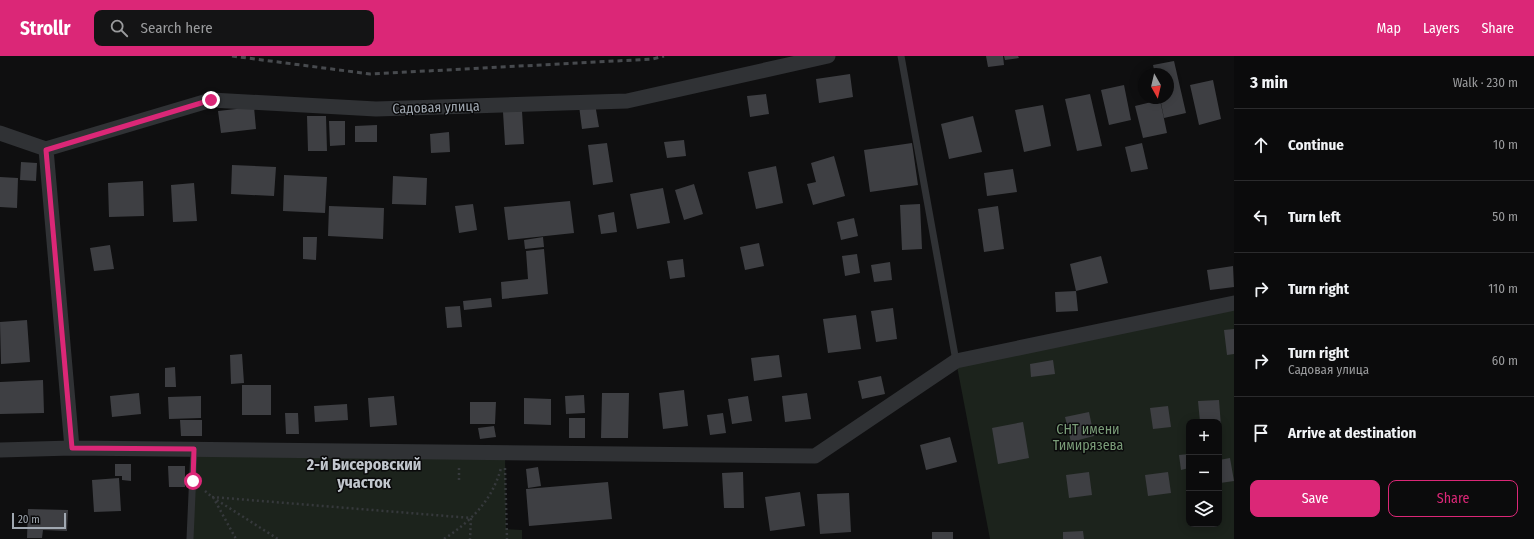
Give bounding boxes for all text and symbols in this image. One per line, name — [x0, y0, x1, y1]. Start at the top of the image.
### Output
search box — [94, 10, 374, 46]
text: Strollr — [20, 17, 70, 40]
icon: search — [108, 17, 130, 39]
text: Search here — [140, 19, 213, 37]
text: Map — [1377, 20, 1401, 37]
text: Layers — [1423, 20, 1459, 37]
text: Share — [1481, 20, 1514, 37]
north arrow — [1138, 68, 1174, 104]
text: 3 min — [1250, 72, 1288, 93]
text: Walk · 230 m — [1453, 75, 1518, 90]
route end — [202, 91, 220, 109]
street label: Садовая улица — [392, 97, 480, 118]
icon: ahead — [1250, 134, 1272, 156]
text: Continue — [1288, 136, 1344, 154]
text: 10 m — [1493, 137, 1518, 152]
icon: left — [1250, 206, 1272, 228]
text: Turn left — [1288, 208, 1341, 226]
text: 50 m — [1492, 209, 1518, 224]
icon: right — [1250, 278, 1272, 300]
text: Turn right — [1288, 280, 1349, 298]
text: 110 m — [1488, 281, 1518, 296]
text: Turn right — [1288, 344, 1349, 362]
icon: right — [1250, 350, 1272, 372]
text: 60 m — [1492, 353, 1518, 368]
text: Садовая улица — [1288, 362, 1369, 377]
map controls — [1186, 419, 1222, 527]
button: + — [1186, 419, 1222, 455]
park label: СНТ имени Тимирязева — [1053, 421, 1123, 454]
icon: arrive — [1250, 422, 1272, 444]
text: Arrive at destination — [1288, 424, 1416, 442]
district label: 2-й Бисеровский участок — [306, 455, 421, 492]
button: − — [1186, 455, 1222, 491]
route start — [184, 472, 202, 490]
button: Save — [1250, 480, 1380, 517]
button: Share — [1388, 480, 1518, 517]
button: layers — [1186, 491, 1222, 527]
scale bar — [12, 511, 66, 530]
text: 20 m — [18, 513, 40, 526]

